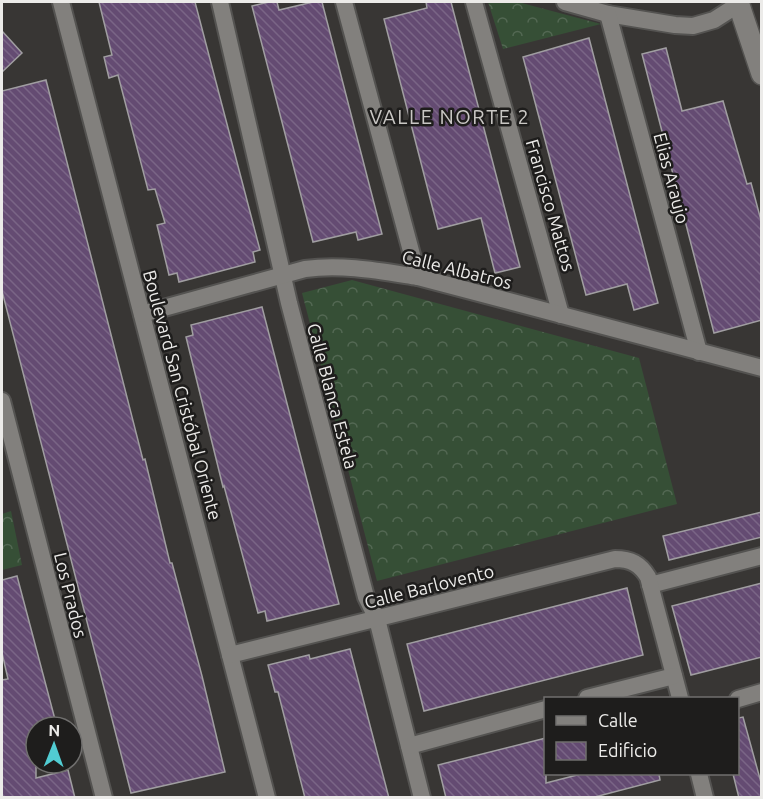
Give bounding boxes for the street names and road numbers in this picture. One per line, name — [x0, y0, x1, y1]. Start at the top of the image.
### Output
street label: Elias Araujo — [650, 130, 694, 226]
street label: Francisco Mattos — [523, 137, 579, 273]
street label: Calle Albatros — [400, 246, 514, 292]
street label: Boulevard San Cristóbal Oriente — [140, 268, 226, 522]
street label: Calle Blanca Estela — [304, 321, 362, 471]
street label: Los Prados — [51, 550, 91, 640]
street label: Calle Barlovento — [362, 560, 496, 612]

